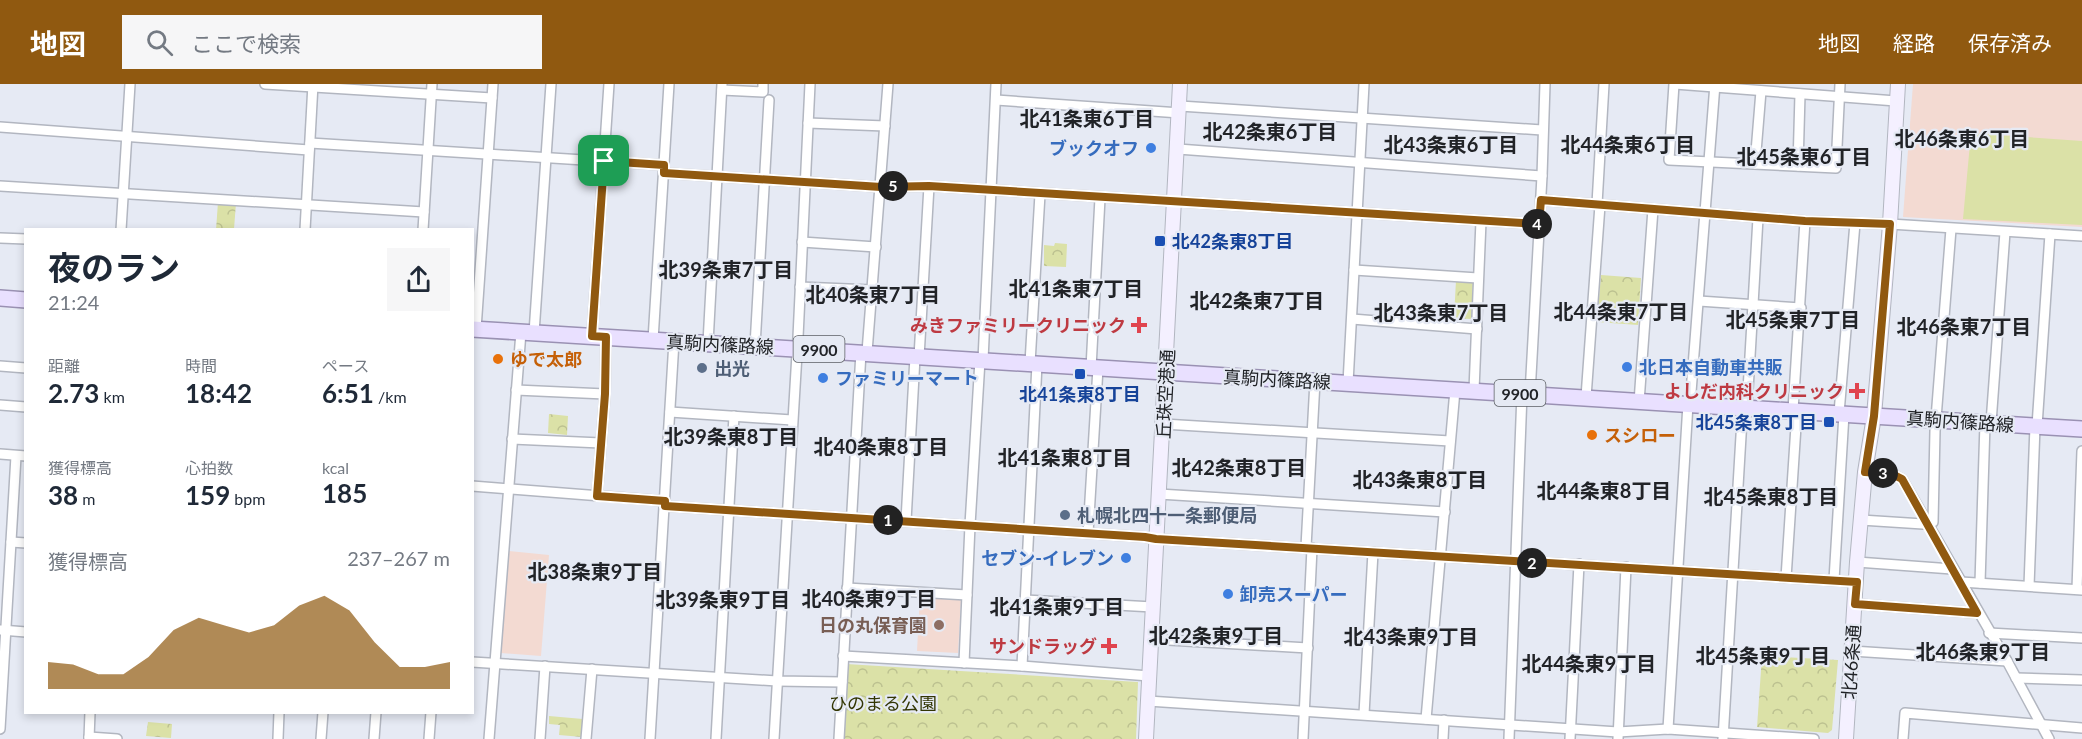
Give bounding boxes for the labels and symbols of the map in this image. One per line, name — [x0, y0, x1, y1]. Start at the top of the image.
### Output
district label: 北41条東6丁目 — [1020, 106, 1154, 130]
district label: 北42条東6丁目 — [1203, 119, 1337, 143]
district label: 北46条東6丁目 — [1895, 126, 2029, 150]
district label: 北43条東6丁目 — [1384, 132, 1518, 156]
district label: 北44条東6丁目 — [1561, 132, 1695, 156]
pin — [578, 135, 629, 186]
place label: ブックオフ — [1049, 137, 1139, 159]
marker: ブックオフ — [1144, 141, 1158, 155]
district label: 北45条東6丁目 — [1737, 144, 1871, 168]
pin: 5 — [878, 171, 908, 201]
pin: 4 — [1522, 209, 1552, 239]
place label: 北42条東8丁目 — [1172, 230, 1293, 252]
marker: 北42条東8丁目 — [1153, 234, 1167, 248]
district label: 北39条東7丁目 — [659, 257, 793, 281]
district label: 北41条東7丁目 — [1009, 276, 1143, 300]
district label: 北40条東7丁目 — [806, 282, 940, 306]
district label: 北42条東7丁目 — [1190, 288, 1324, 312]
district label: 北44条東7丁目 — [1554, 299, 1688, 323]
district label: 北43条東7丁目 — [1374, 300, 1508, 324]
district label: 北45条東7丁目 — [1726, 307, 1860, 331]
place label: みきファミリークリニック — [910, 314, 1126, 336]
district label: 北46条東7丁目 — [1897, 314, 2031, 338]
marker: みきファミリークリニック — [1130, 316, 1148, 334]
street label: 真駒内篠路線 — [665, 330, 775, 358]
road number: 9900 — [794, 336, 844, 362]
place label: ゆで太郎 — [510, 348, 582, 370]
street label: 丘珠空港通 — [1152, 348, 1178, 440]
marker: ゆで太郎 — [491, 352, 505, 366]
place label: 北日本自動車共販 — [1639, 356, 1783, 378]
place label: 出光 — [714, 357, 750, 379]
marker: 北日本自動車共販 — [1620, 360, 1634, 374]
marker: 出光 — [695, 361, 709, 375]
street label: 真駒内篠路線 — [1222, 365, 1332, 393]
place label: ファミリーマート — [835, 367, 979, 389]
marker: 北41条東8丁目 — [1073, 367, 1087, 381]
marker: ファミリーマート — [816, 371, 830, 385]
road number: 9900 — [1494, 380, 1546, 406]
place label: よしだ内科クリニック — [1664, 380, 1844, 402]
marker: よしだ内科クリニック — [1848, 382, 1866, 400]
place label: 北41条東8丁目 — [1019, 383, 1141, 405]
street label: 真駒内篠路線 — [1905, 406, 2015, 436]
place label: 北45条東8丁目 — [1696, 411, 1817, 433]
marker: 北45条東8丁目 — [1822, 415, 1836, 429]
district label: 北39条東8丁目 — [664, 424, 798, 448]
place label: スシロー — [1604, 424, 1676, 446]
marker: スシロー — [1585, 428, 1599, 442]
district label: 北40条東8丁目 — [814, 434, 948, 458]
district label: 北41条東8丁目 — [998, 445, 1132, 469]
district label: 北42条東8丁目 — [1172, 455, 1306, 479]
pin: 3 — [1868, 458, 1898, 488]
district label: 北43条東8丁目 — [1353, 467, 1487, 491]
district label: 北44条東8丁目 — [1537, 478, 1671, 502]
district label: 北45条東8丁目 — [1704, 484, 1838, 508]
place label: 札幌北四十一条郵便局 — [1077, 504, 1257, 526]
pin: 1 — [873, 505, 903, 535]
marker: 札幌北四十一条郵便局 — [1058, 508, 1072, 522]
place label: セブン-イレブン — [981, 547, 1114, 569]
pin: 2 — [1517, 548, 1547, 578]
marker: セブン-イレブン — [1119, 551, 1133, 565]
district label: 北38条東9丁目 — [528, 559, 662, 583]
place label: 卸売スーパー — [1240, 583, 1348, 605]
district label: 北40条東9丁目 — [802, 586, 936, 610]
district label: 北39条東9丁目 — [656, 587, 790, 611]
marker: 卸売スーパー — [1221, 587, 1235, 601]
district label: 北41条東9丁目 — [990, 594, 1124, 618]
place label: 日の丸保育園 — [819, 614, 927, 636]
marker: 日の丸保育園 — [932, 618, 946, 632]
district label: 北42条東9丁目 — [1149, 623, 1283, 647]
district label: 北43条東9丁目 — [1344, 624, 1478, 648]
street label: 北46条通 — [1837, 624, 1865, 700]
place label: サンドラッグ — [989, 635, 1097, 657]
marker: サンドラッグ — [1102, 639, 1116, 653]
district label: 北46条東9丁目 — [1916, 639, 2050, 663]
district label: 北45条東9丁目 — [1696, 643, 1830, 667]
district label: 北44条東9丁目 — [1522, 651, 1656, 675]
park label: ひのまる公園 — [829, 692, 937, 714]

